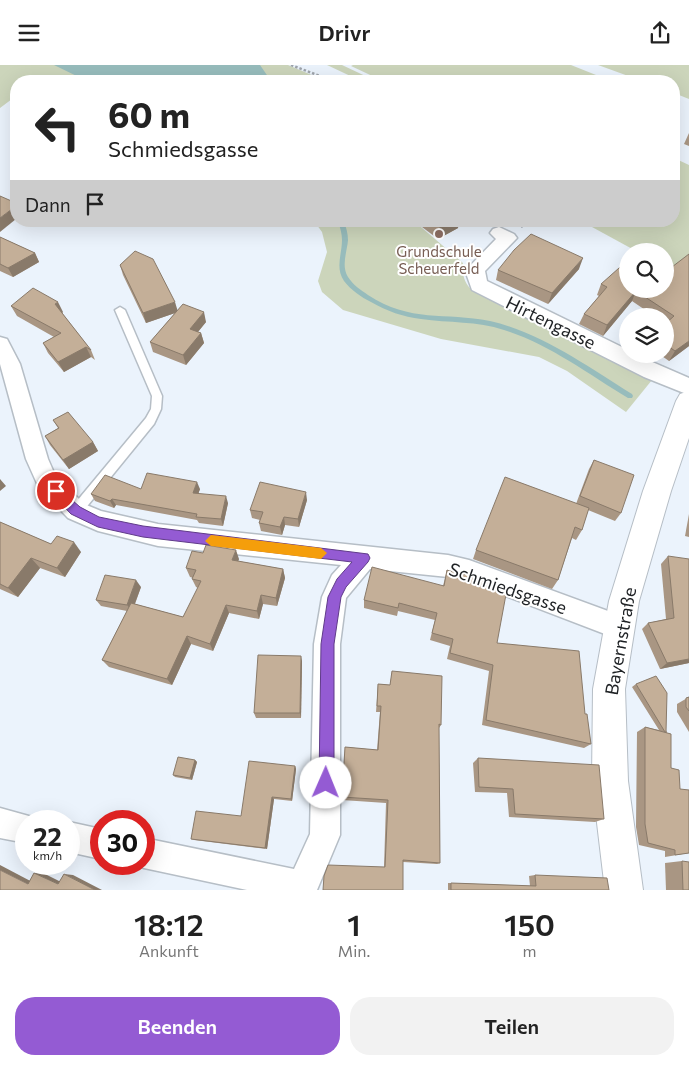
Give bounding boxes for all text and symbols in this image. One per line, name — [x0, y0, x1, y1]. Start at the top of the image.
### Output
icon: menu — [15, 19, 43, 47]
text: Drivr — [319, 19, 370, 46]
icon: share — [646, 19, 674, 47]
text: 60 m — [108, 92, 190, 135]
icon: left — [25, 95, 90, 160]
text: Schmiedsgasse — [108, 135, 258, 162]
icon: arrive — [81, 190, 109, 218]
text: Dann — [25, 193, 71, 216]
marker: Grundschule Scheuerfeld — [433, 228, 445, 240]
place label: Grundschule Scheuerfeld — [396, 242, 482, 277]
map controls — [619, 243, 674, 363]
button: search — [619, 243, 674, 298]
street label: Hirtengasse — [502, 291, 600, 353]
button: layers — [619, 308, 674, 363]
pin — [35, 470, 77, 512]
icon: arrive — [42, 477, 70, 505]
street label: Schmiedsgasse — [446, 558, 570, 618]
street label: Bayernstraße — [600, 585, 640, 697]
position arrow — [299, 756, 351, 808]
speed limit sign: 30 — [90, 810, 155, 875]
text: 22 — [33, 821, 62, 851]
text: km/h — [33, 848, 62, 862]
text: 18:12 — [134, 905, 204, 942]
text: 1 — [347, 905, 361, 942]
text: 150 — [504, 905, 555, 942]
text: Ankunft — [139, 941, 199, 960]
text: Min. — [338, 941, 370, 960]
text: m — [523, 941, 537, 960]
button: Beenden — [15, 997, 340, 1055]
button: Teilen — [350, 997, 674, 1055]

